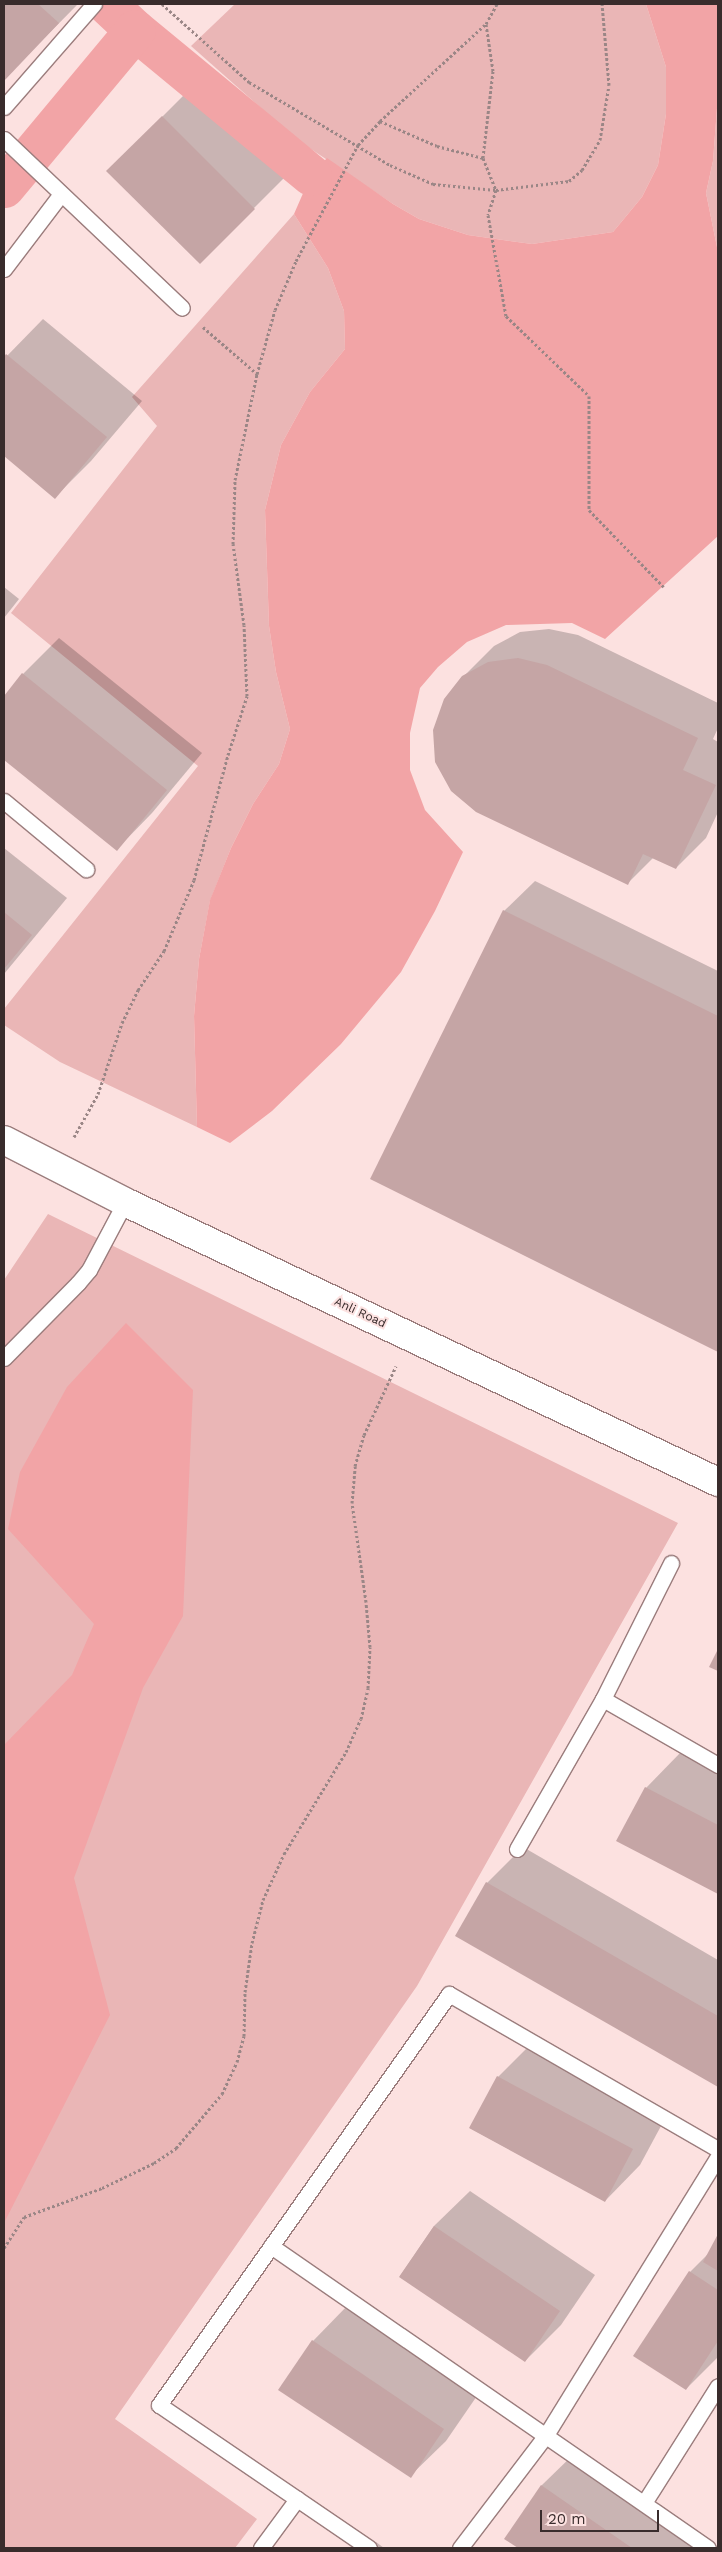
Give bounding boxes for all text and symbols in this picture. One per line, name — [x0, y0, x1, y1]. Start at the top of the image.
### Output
street label: Anli Road — [332, 1295, 388, 1331]
scale bar — [542, 2500, 661, 2532]
text: 20 m — [548, 2510, 586, 2528]

